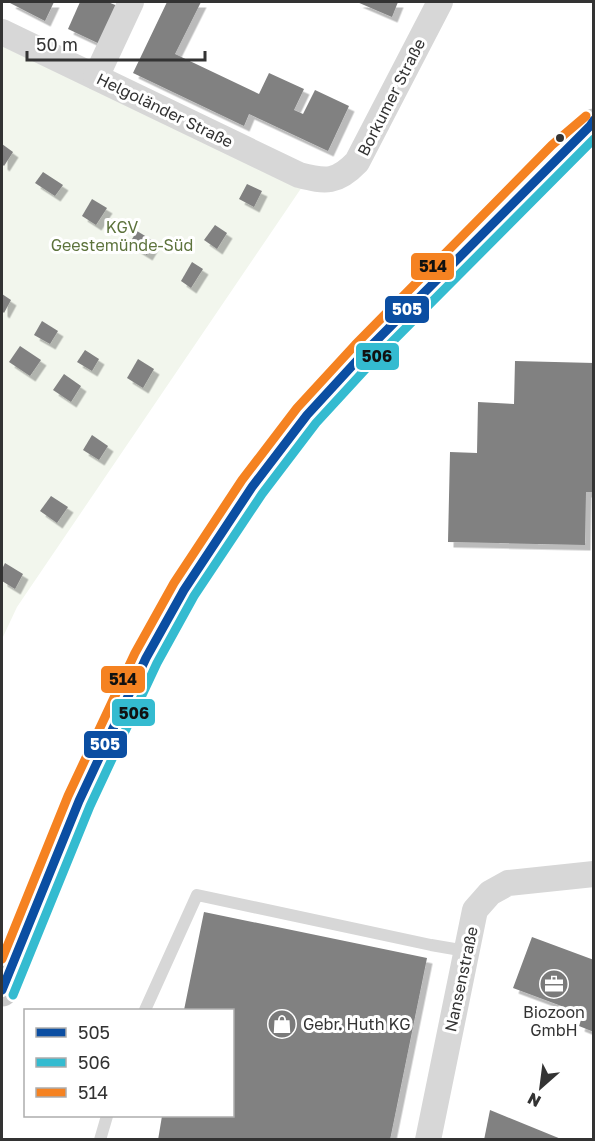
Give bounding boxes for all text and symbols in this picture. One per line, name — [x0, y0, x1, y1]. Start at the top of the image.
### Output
scale bar — [27, 24, 206, 62]
text: 50 m — [36, 33, 78, 55]
street label: Borkumer Straße — [353, 35, 429, 159]
street label: Helgoländer Straße — [94, 68, 236, 152]
unlabelled marker — [554, 132, 566, 144]
park label: KGV Geestemünde-Süd — [51, 217, 193, 255]
line badge: 514 — [410, 252, 455, 281]
text: 514 — [419, 256, 447, 276]
line badge: 505 — [384, 295, 430, 324]
text: 505 — [392, 299, 422, 319]
line badge: 506 — [355, 342, 400, 371]
text: 506 — [362, 346, 392, 366]
line badge: 514 — [100, 665, 146, 694]
text: 514 — [109, 669, 137, 689]
line badge: 506 — [111, 698, 156, 727]
text: 506 — [119, 703, 149, 723]
line badge: 505 — [83, 730, 128, 759]
text: 505 — [90, 734, 120, 754]
street label: Nansenstraße — [440, 924, 482, 1034]
office icon: Biozoon GmbH — [538, 968, 570, 1000]
place label: Biozoon GmbH — [523, 1002, 585, 1040]
shop icon: Gebr. Huth KG — [266, 1008, 298, 1040]
legend — [24, 1009, 234, 1117]
place label: Gebr. Huth KG — [303, 1014, 411, 1034]
text: 505 — [78, 1021, 110, 1043]
text: 506 — [78, 1051, 111, 1073]
north arrow — [511, 1057, 571, 1117]
text: 514 — [78, 1081, 108, 1103]
text: N — [524, 1089, 544, 1112]

